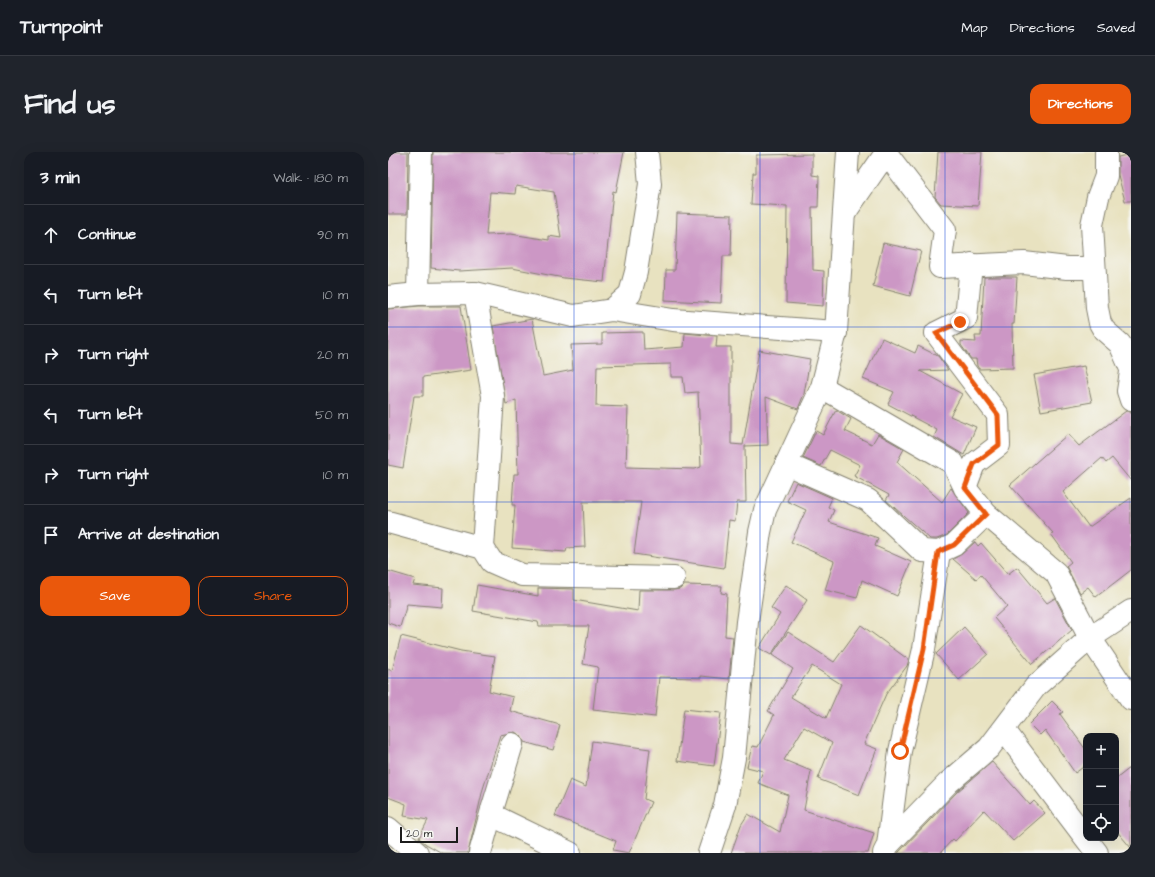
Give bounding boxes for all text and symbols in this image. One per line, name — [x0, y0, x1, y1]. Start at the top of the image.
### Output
text: Turnpoint — [20, 14, 103, 41]
text: Map — [961, 18, 988, 38]
text: Directions — [1010, 18, 1075, 38]
text: Saved — [1097, 18, 1135, 38]
button: Directions — [1030, 84, 1131, 124]
text: Find us — [24, 85, 115, 124]
text: 3 min — [40, 166, 80, 190]
text: Walk · 180 m — [273, 169, 348, 187]
icon: ahead — [40, 224, 62, 246]
text: Continue — [78, 224, 136, 245]
text: 90 m — [317, 226, 348, 244]
icon: left — [40, 284, 62, 306]
text: Turn left — [78, 284, 142, 305]
text: 10 m — [323, 286, 348, 304]
route end — [951, 313, 969, 331]
icon: right — [40, 344, 62, 366]
text: Turn right — [78, 344, 149, 365]
text: 20 m — [317, 346, 348, 364]
icon: left — [40, 404, 62, 426]
text: Turn left — [78, 404, 142, 425]
text: 50 m — [315, 406, 348, 424]
icon: right — [40, 464, 62, 486]
text: Turn right — [78, 464, 149, 485]
text: 10 m — [323, 466, 348, 484]
icon: arrive — [40, 524, 62, 546]
text: Arrive at destination — [78, 524, 219, 545]
button: Save — [40, 576, 190, 616]
button: Share — [198, 576, 348, 616]
map controls — [1083, 733, 1119, 841]
button: + — [1083, 733, 1119, 769]
route start — [891, 742, 909, 760]
button: − — [1083, 769, 1119, 805]
button: locate — [1083, 805, 1119, 841]
scale bar — [400, 825, 458, 844]
text: 20 m — [406, 826, 432, 841]

